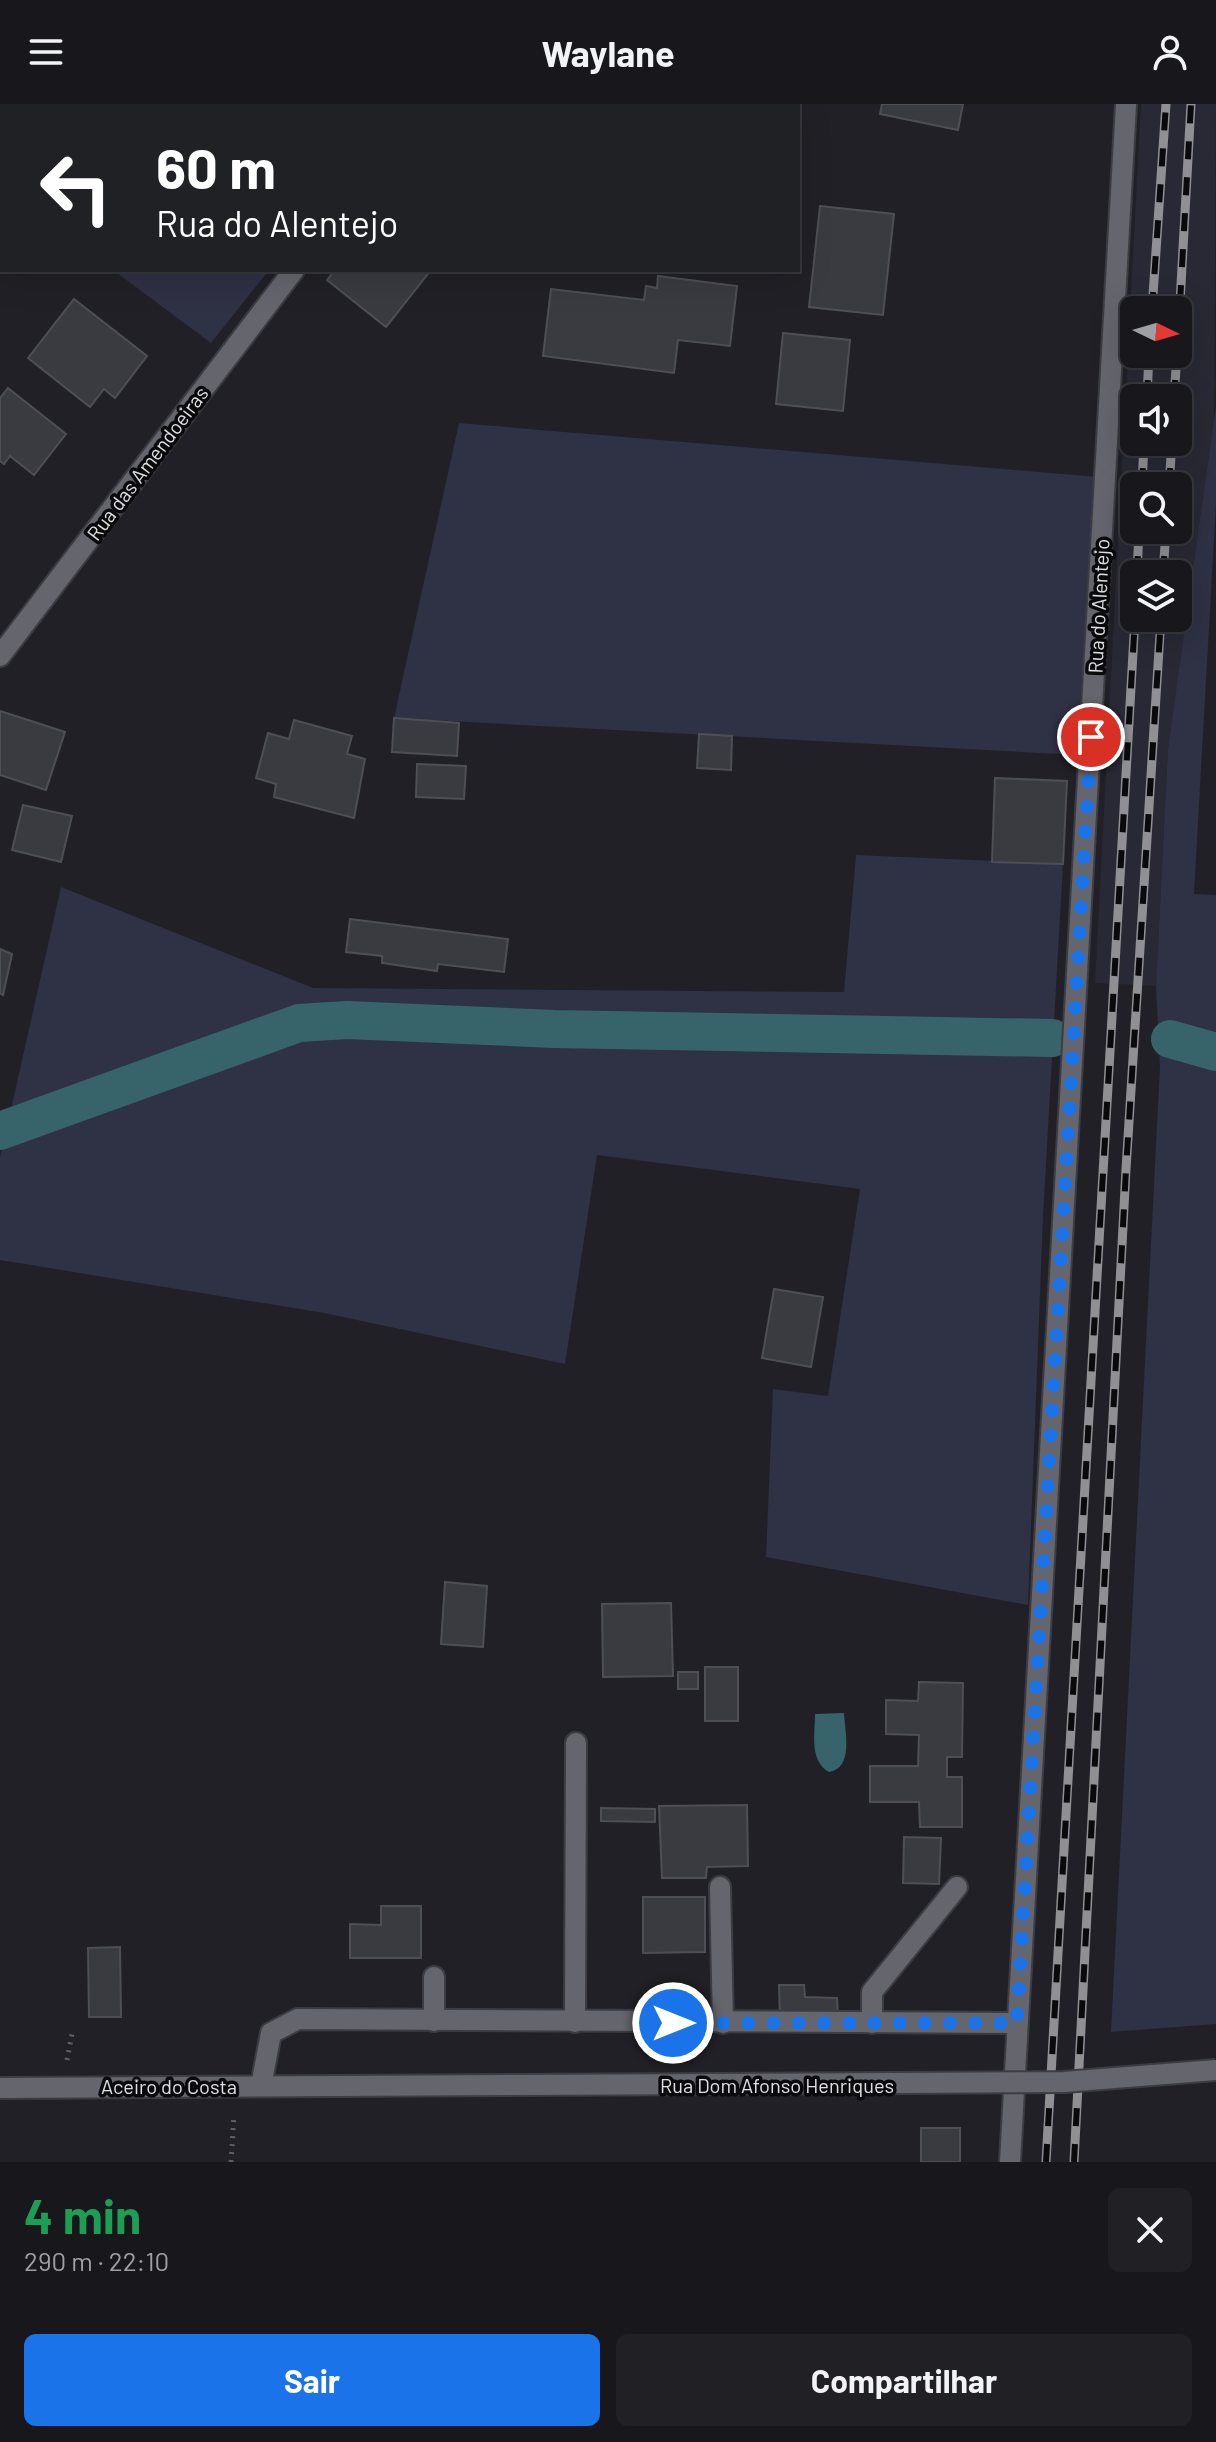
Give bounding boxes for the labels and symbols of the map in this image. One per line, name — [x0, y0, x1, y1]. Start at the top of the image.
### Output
north arrow — [1120, 296, 1192, 368]
street label: Rua das Amendoeiras — [81, 381, 213, 545]
street label: Rua do Alentejo — [1082, 538, 1114, 674]
pin — [1057, 703, 1125, 771]
position arrow — [631, 1981, 715, 2065]
street label: Rua Dom Afonso Henriques — [660, 2073, 894, 2097]
street label: Aceiro do Costa — [101, 2074, 237, 2098]

